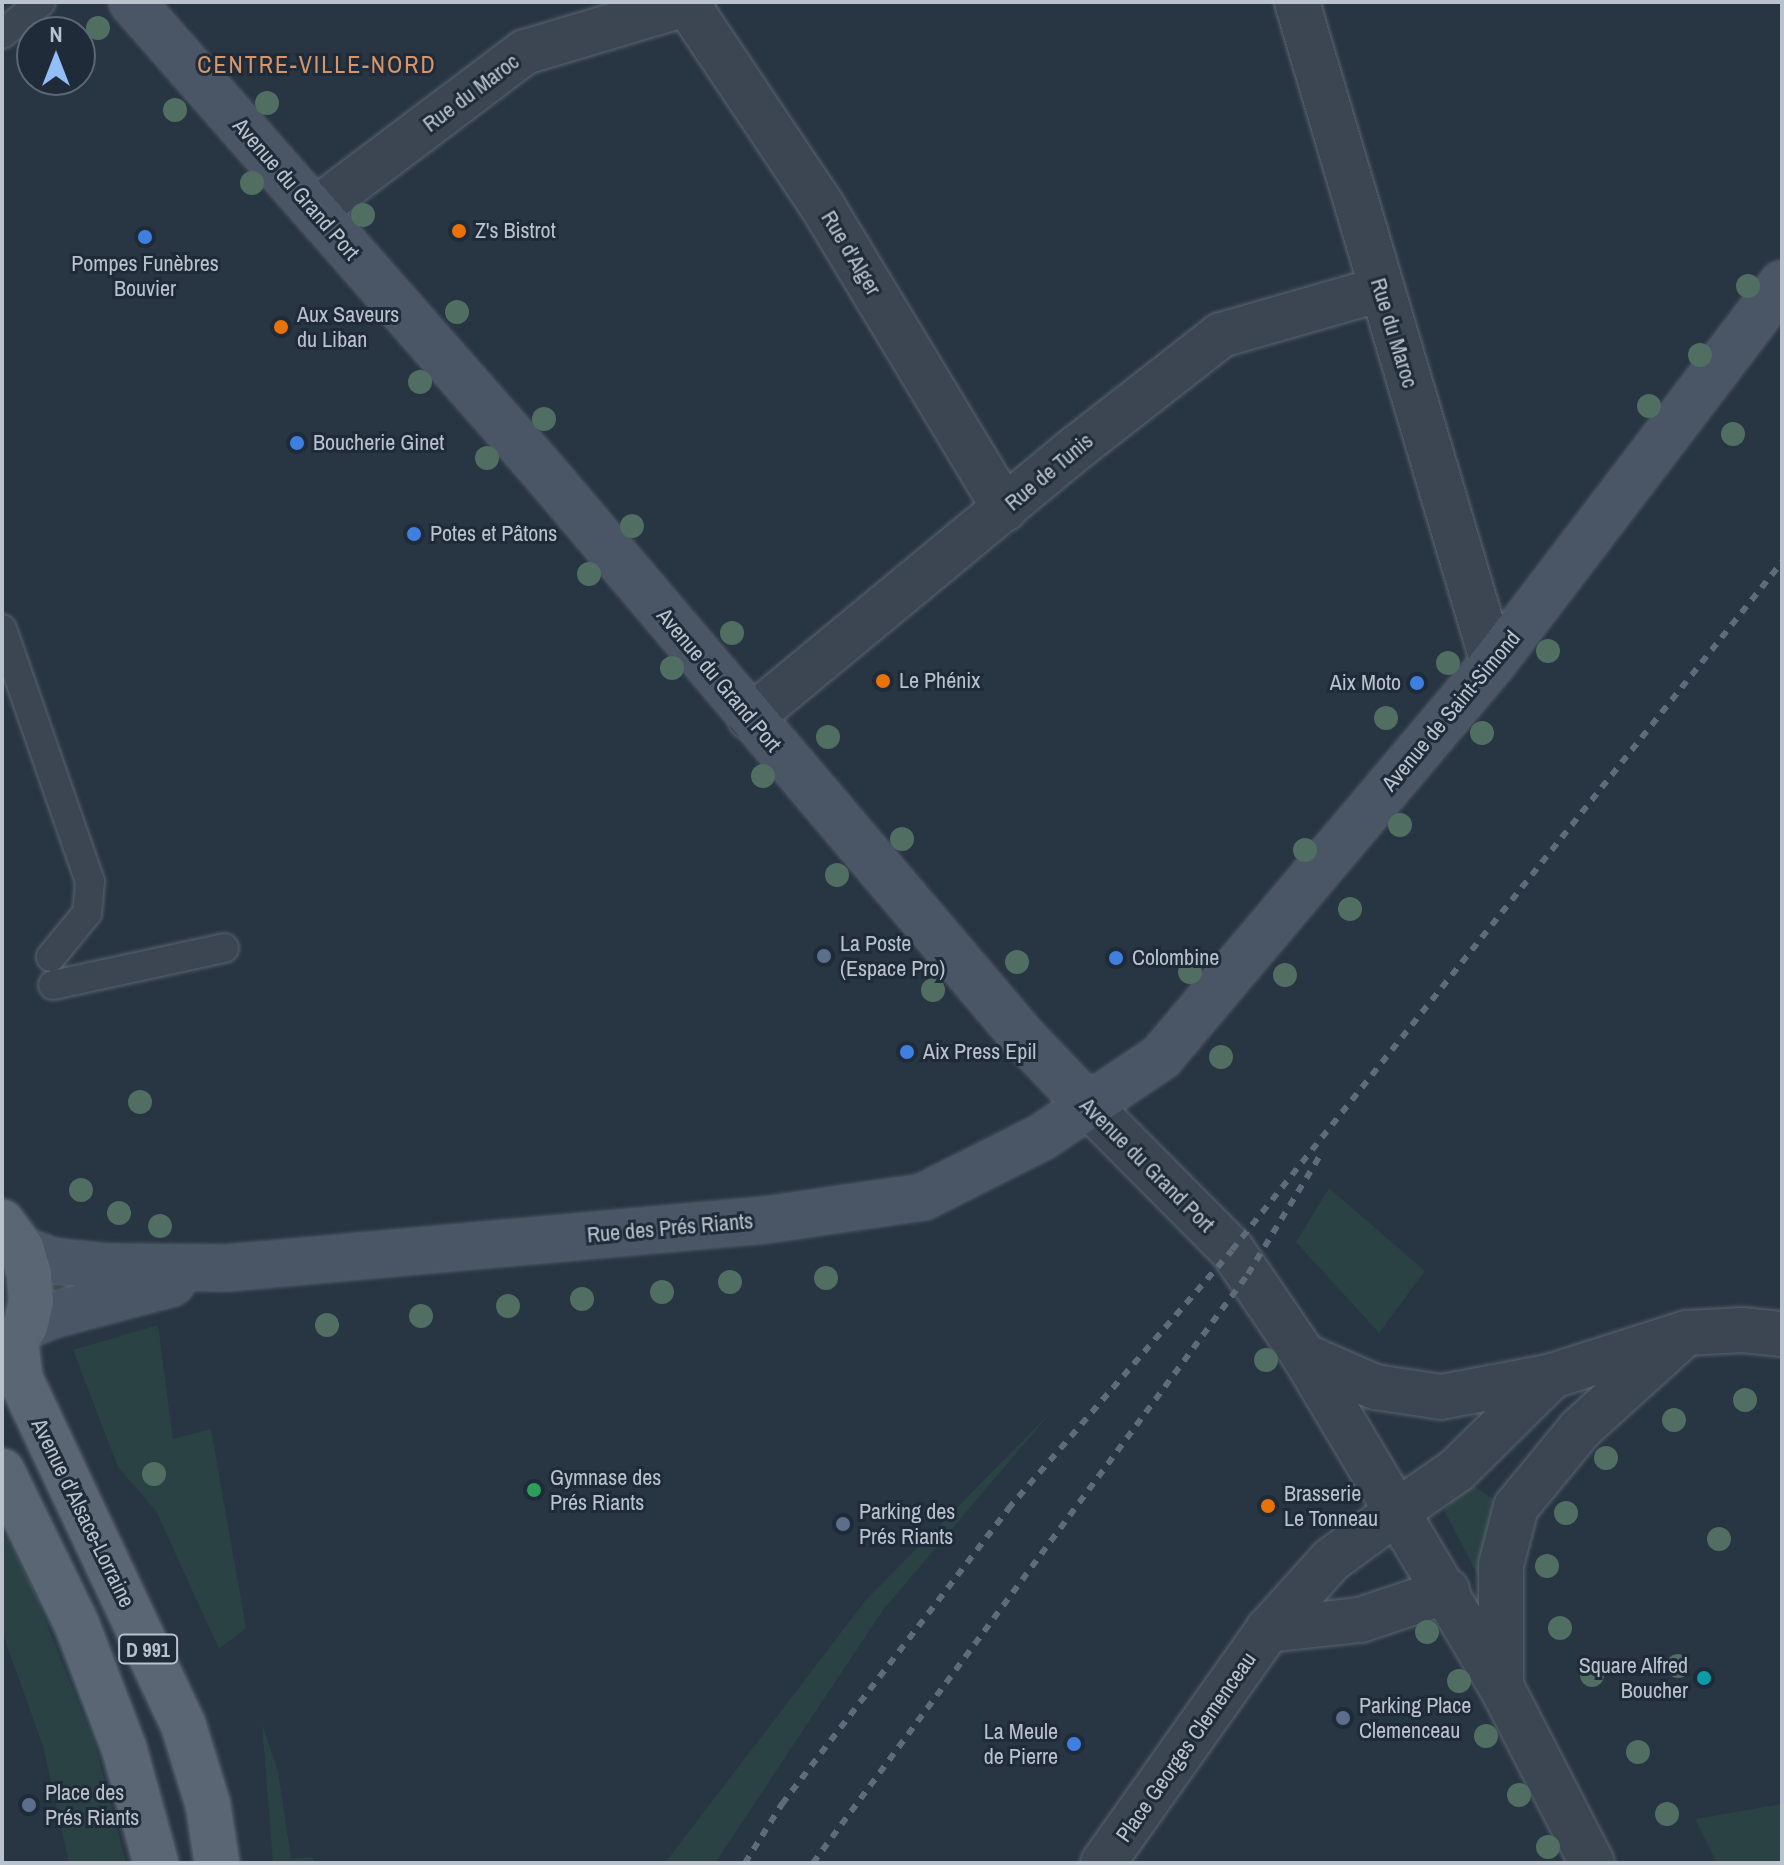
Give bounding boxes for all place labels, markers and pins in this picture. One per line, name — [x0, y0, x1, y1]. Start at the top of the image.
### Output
place label: Z's Bistrot — [475, 218, 556, 244]
marker: Z's Bistrot — [450, 222, 468, 240]
marker: Pompes Funèbres Bouvier — [136, 228, 154, 246]
place label: Pompes Funèbres Bouvier — [71, 250, 219, 302]
place label: Aux Saveurs du Liban — [297, 301, 399, 352]
marker: Aux Saveurs du Liban — [272, 318, 290, 336]
place label: Boucherie Ginet — [313, 430, 444, 456]
marker: Boucherie Ginet — [288, 434, 306, 452]
place label: Potes et Pâtons — [430, 521, 557, 547]
marker: Potes et Pâtons — [405, 525, 423, 543]
place label: Le Phénix — [899, 668, 980, 694]
place label: Aix Moto — [1330, 670, 1401, 696]
marker: Le Phénix — [874, 672, 892, 690]
marker: Aix Moto — [1408, 674, 1426, 692]
place label: La Poste (Espace Pro) — [840, 930, 945, 982]
place label: Colombine — [1132, 945, 1219, 971]
marker: La Poste (Espace Pro) — [815, 947, 833, 965]
marker: Colombine — [1107, 949, 1125, 967]
place label: Aix Press Epil — [923, 1039, 1036, 1065]
marker: Aix Press Epil — [898, 1043, 916, 1061]
place label: Gymnase des Prés Riants — [550, 1464, 661, 1516]
place label: Brasserie Le Tonneau — [1284, 1480, 1378, 1532]
marker: Gymnase des Prés Riants — [525, 1481, 543, 1499]
marker: Brasserie Le Tonneau — [1259, 1497, 1277, 1515]
place label: Parking des Prés Riants — [859, 1498, 955, 1550]
marker: Parking des Prés Riants — [834, 1515, 852, 1533]
place label: Square Alfred Boucher — [1578, 1652, 1688, 1704]
marker: Square Alfred Boucher — [1695, 1669, 1713, 1687]
place label: Parking Place Clemenceau — [1359, 1692, 1471, 1744]
marker: Parking Place Clemenceau — [1334, 1709, 1352, 1727]
place label: La Meule de Pierre — [984, 1718, 1058, 1770]
marker: La Meule de Pierre — [1065, 1735, 1083, 1753]
place label: Place des Prés Riants — [45, 1779, 139, 1830]
marker: Place des Prés Riants — [20, 1796, 38, 1814]

